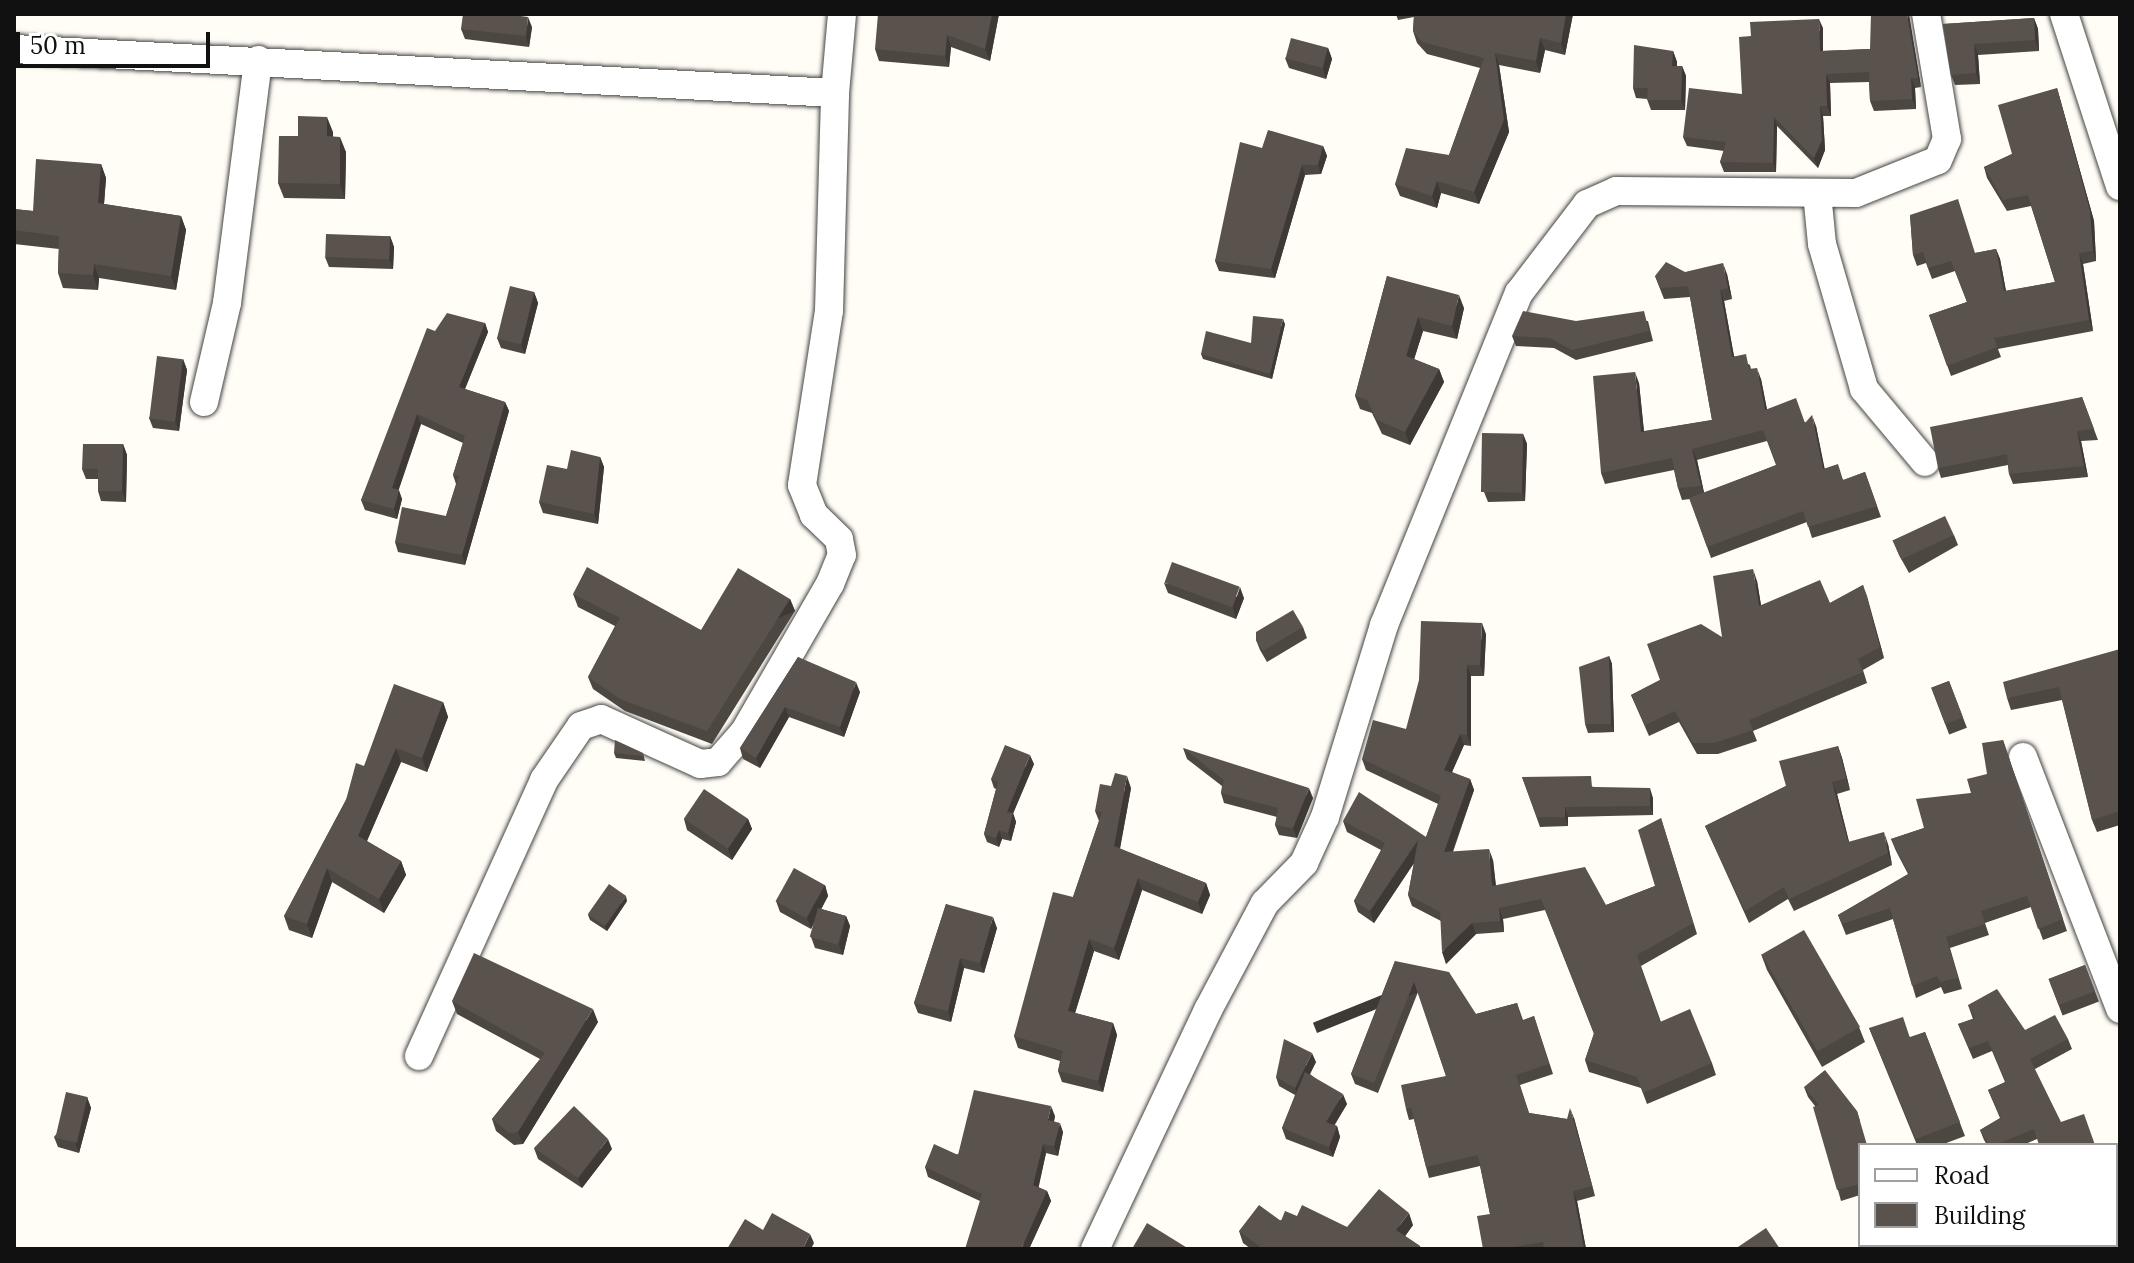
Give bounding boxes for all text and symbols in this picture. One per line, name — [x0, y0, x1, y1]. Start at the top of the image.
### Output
scale bar — [20, 16, 214, 66]
text: 50 m — [30, 30, 86, 61]
legend — [1858, 1143, 2118, 1247]
text: Road — [1934, 1160, 1990, 1191]
text: Building — [1934, 1200, 2025, 1231]

